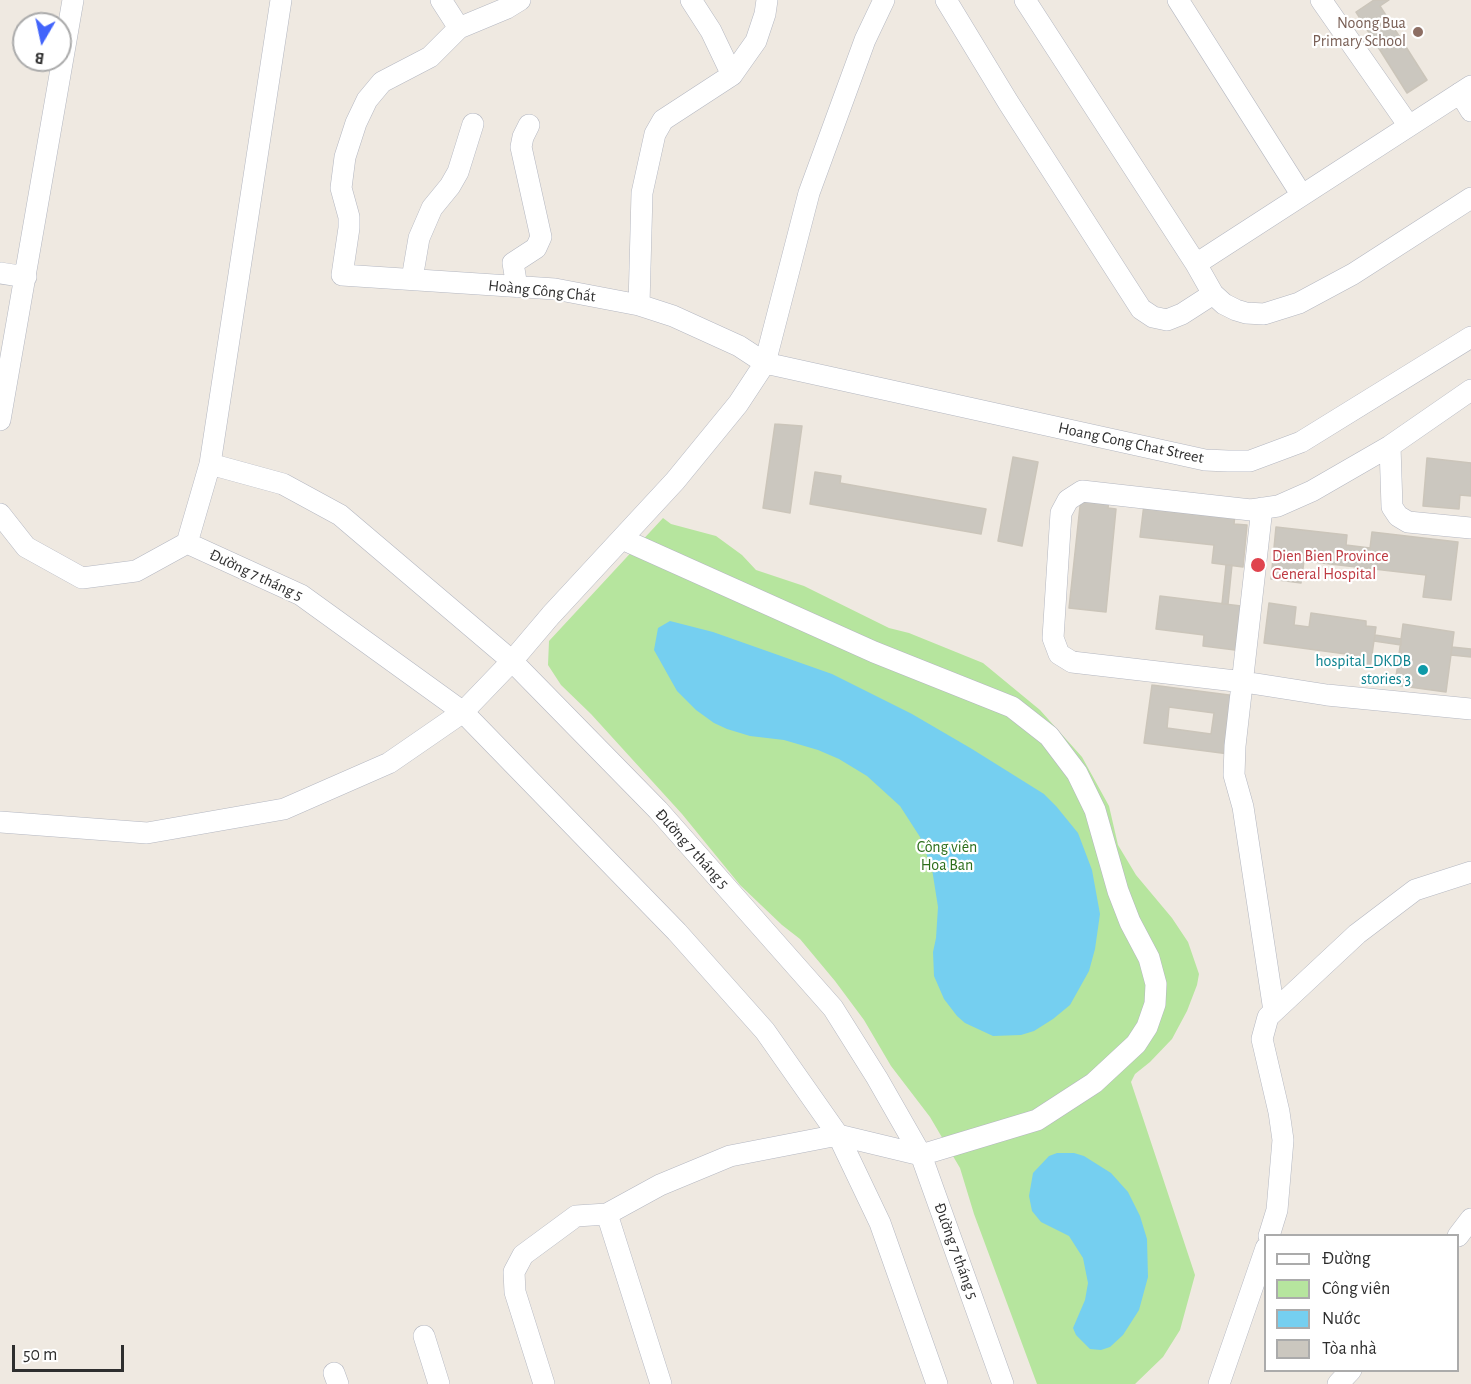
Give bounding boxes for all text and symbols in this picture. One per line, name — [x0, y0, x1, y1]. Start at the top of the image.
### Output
north arrow — [12, 12, 72, 72]
place label: Noong Bua Primary School — [1313, 13, 1406, 51]
marker: Noong Bua Primary School — [1411, 25, 1425, 39]
text: B — [34, 49, 45, 66]
street label: Hoàng Công Chất — [487, 276, 597, 306]
street label: Hoang Cong Chat Street — [1057, 418, 1205, 468]
street label: Đường 7 tháng 5 — [206, 545, 306, 605]
place label: Dien Bien Province General Hospital — [1272, 546, 1389, 584]
marker: Dien Bien Province General Hospital — [1249, 556, 1267, 574]
place label: hospital_DKDB stories 3 — [1315, 651, 1411, 689]
marker: hospital_DKDB stories 3 — [1416, 663, 1430, 677]
street label: Đường 7 tháng 5 — [651, 805, 733, 893]
park label: Công viên Hoa Ban — [917, 837, 977, 875]
street label: Đường 7 tháng 5 — [930, 1200, 982, 1302]
legend — [1264, 1234, 1459, 1372]
text: Đường — [1322, 1250, 1371, 1268]
text: Công viên — [1322, 1280, 1390, 1298]
text: Nước — [1322, 1310, 1360, 1328]
scale bar — [15, 1333, 128, 1371]
text: Tòa nhà — [1322, 1340, 1377, 1358]
text: 50 m — [23, 1346, 57, 1364]

